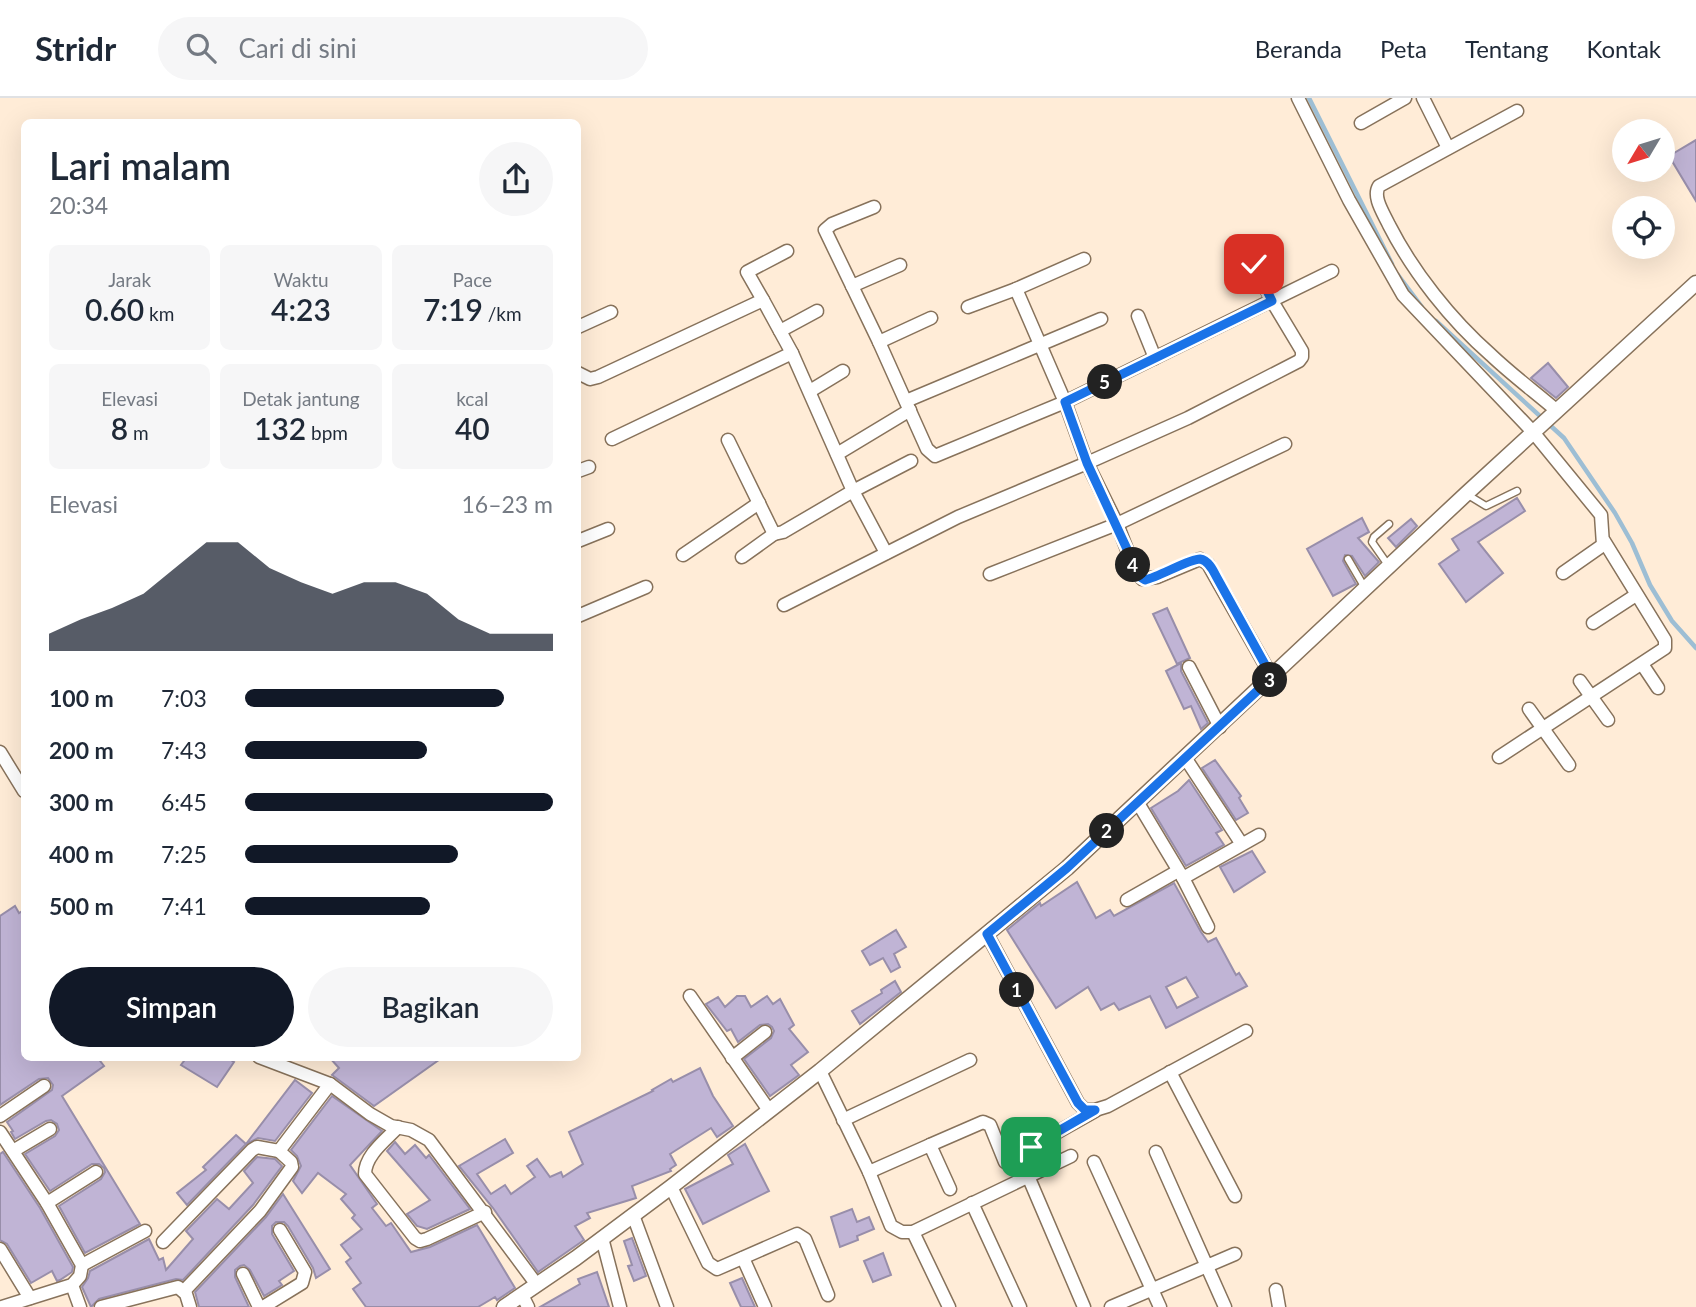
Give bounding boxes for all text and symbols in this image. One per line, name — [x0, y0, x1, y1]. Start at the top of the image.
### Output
search box — [158, 17, 648, 80]
text: Stridr — [35, 28, 116, 68]
icon: search — [182, 29, 220, 67]
text: Cari di sini — [238, 32, 357, 64]
text: Beranda — [1255, 34, 1342, 63]
text: Peta — [1380, 34, 1427, 63]
text: Tentang — [1465, 34, 1548, 63]
text: Kontak — [1586, 34, 1661, 63]
north arrow — [1612, 119, 1675, 182]
map controls — [1612, 119, 1675, 259]
text: Lari malam — [49, 142, 231, 188]
button: share — [479, 142, 553, 216]
text: 20:34 — [49, 191, 108, 219]
button: locate — [1612, 196, 1675, 259]
pin — [1224, 234, 1284, 294]
icon: check — [1235, 245, 1273, 283]
text: Jarak — [108, 268, 151, 291]
text: Waktu — [273, 268, 329, 291]
text: Pace — [453, 268, 492, 291]
text: 0.60 — [85, 291, 144, 327]
text: 4:23 — [271, 291, 331, 327]
text: 7:19 — [423, 291, 483, 327]
text: km — [144, 302, 174, 325]
text: /km — [483, 302, 522, 325]
pin: 5 — [1088, 364, 1122, 400]
text: 5 — [1099, 370, 1110, 393]
text: Elevasi — [101, 387, 158, 410]
text: Detak jantung — [242, 387, 360, 410]
text: kcal — [456, 387, 488, 410]
text: 8 — [111, 410, 128, 446]
text: 132 — [254, 410, 306, 446]
text: 40 — [455, 410, 490, 446]
text: m — [128, 421, 149, 444]
text: bpm — [306, 421, 348, 444]
text: Elevasi — [49, 490, 118, 518]
text: 16–23 m — [461, 490, 553, 518]
pin: 4 — [1116, 547, 1150, 582]
text: 4 — [1127, 553, 1138, 576]
pin: 3 — [1252, 662, 1288, 698]
text: 3 — [1264, 668, 1275, 691]
text: 100 m — [49, 684, 114, 712]
text: 7:03 — [161, 684, 207, 712]
text: 200 m — [49, 736, 114, 764]
text: 7:43 — [161, 736, 207, 764]
text: 300 m — [49, 788, 114, 816]
text: 6:45 — [161, 788, 207, 816]
pin: 2 — [1090, 814, 1124, 848]
text: 2 — [1101, 819, 1112, 842]
text: 400 m — [49, 840, 114, 868]
text: 7:25 — [161, 840, 207, 868]
text: 500 m — [49, 892, 114, 920]
text: 7:41 — [161, 892, 207, 920]
button: Simpan — [49, 967, 294, 1047]
button: Bagikan — [308, 967, 553, 1047]
pin: 1 — [1000, 972, 1034, 1008]
text: 1 — [1011, 978, 1022, 1001]
pin — [1001, 1117, 1061, 1177]
icon: arrive — [1012, 1128, 1050, 1166]

